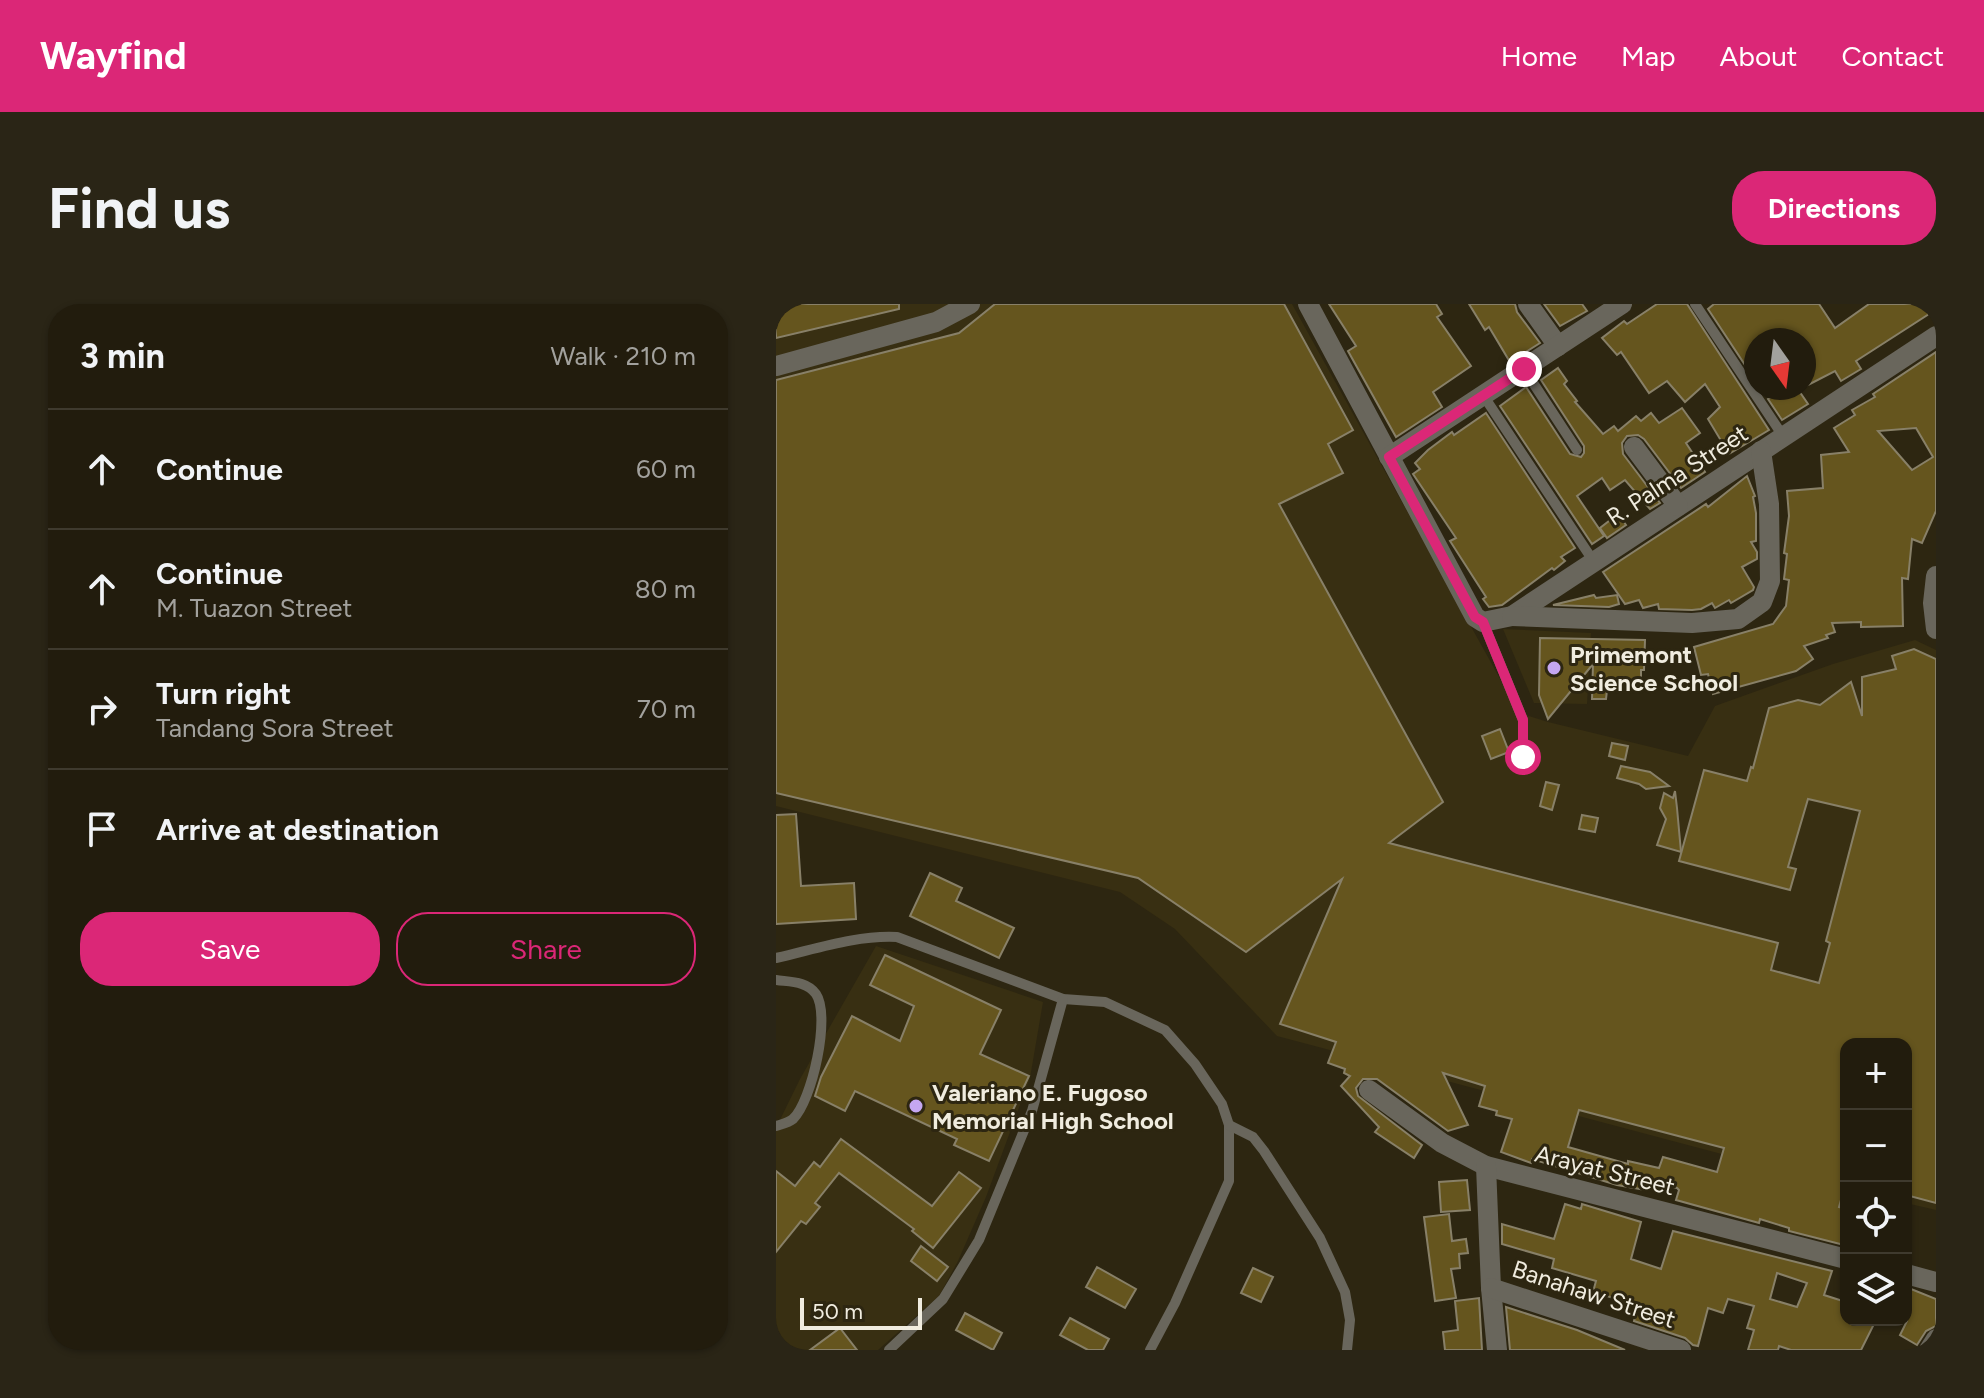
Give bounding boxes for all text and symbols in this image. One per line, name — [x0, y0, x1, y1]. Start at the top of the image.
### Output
text: Wayfind — [40, 33, 187, 79]
text: Home — [1501, 39, 1577, 73]
text: Map — [1621, 39, 1676, 73]
text: About — [1720, 39, 1797, 73]
text: Contact — [1841, 39, 1944, 73]
button: Directions — [1732, 171, 1936, 245]
text: Find us — [48, 175, 230, 242]
north arrow — [1744, 328, 1816, 400]
text: 3 min — [80, 336, 165, 377]
text: Walk · 210 m — [551, 340, 696, 372]
route end — [1506, 351, 1542, 387]
street label: R. Palma Street — [1601, 418, 1753, 532]
icon: ahead — [80, 447, 124, 491]
text: Continue — [156, 451, 283, 488]
text: 60 m — [636, 453, 696, 485]
text: Continue — [156, 555, 283, 592]
icon: ahead — [80, 567, 124, 611]
text: 80 m — [635, 573, 696, 605]
text: M. Tuazon Street — [156, 592, 352, 624]
place label: Primemont Science School — [1570, 640, 1738, 697]
marker: Primemont Science School — [1545, 659, 1563, 677]
text: Turn right — [156, 675, 291, 712]
icon: right — [80, 687, 124, 731]
text: 70 m — [637, 693, 696, 725]
text: Tandang Sora Street — [156, 712, 394, 744]
route start — [1505, 739, 1541, 775]
icon: arrive — [80, 807, 124, 851]
text: Arrive at destination — [156, 811, 439, 848]
button: Save — [80, 912, 380, 986]
button: Share — [396, 912, 696, 986]
map controls — [1840, 1038, 1912, 1326]
button: + — [1840, 1038, 1912, 1110]
place label: Valeriano E. Fugoso Memorial High School — [932, 1078, 1174, 1135]
marker: Valeriano E. Fugoso Memorial High School — [907, 1097, 925, 1115]
button: − — [1840, 1110, 1912, 1182]
street label: Arayat Street — [1532, 1139, 1678, 1201]
button: locate — [1840, 1182, 1912, 1254]
street label: Banahaw Street — [1509, 1254, 1679, 1334]
button: layers — [1840, 1254, 1912, 1326]
scale bar — [800, 1294, 922, 1330]
text: 50 m — [812, 1298, 863, 1325]

